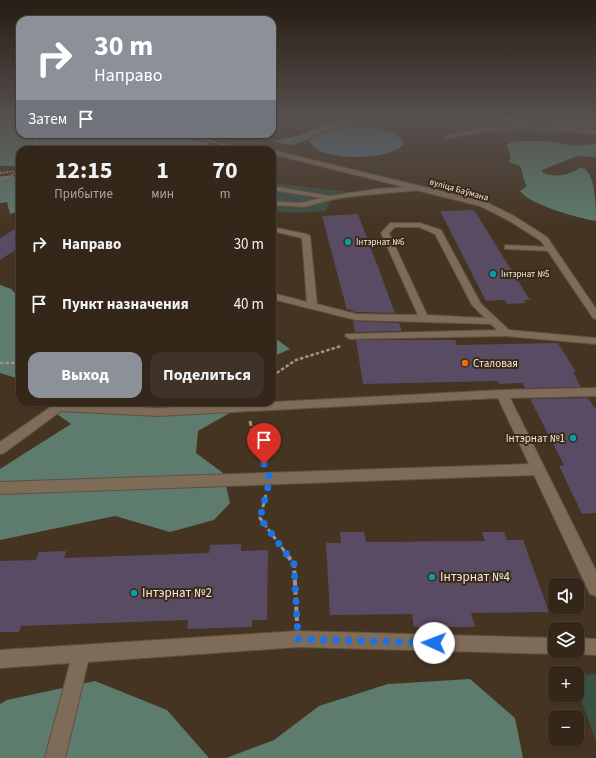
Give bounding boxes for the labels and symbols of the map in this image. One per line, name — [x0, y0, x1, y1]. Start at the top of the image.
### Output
street label: вуліца Баўмана — [428, 175, 490, 205]
place label: Інтэрнат №6 — [356, 236, 405, 249]
marker: Інтэрнат №6 — [343, 237, 353, 247]
place label: Інтэрнат №5 — [501, 268, 550, 281]
marker: Інтэрнат №5 — [488, 269, 498, 279]
place label: Сталовая — [473, 356, 518, 371]
marker: Сталовая — [460, 358, 470, 368]
pin — [247, 423, 281, 464]
place label: Інтэрнат №1 — [506, 431, 565, 446]
marker: Інтэрнат №1 — [568, 433, 578, 443]
place label: Інтэрнат №4 — [440, 568, 511, 586]
marker: Інтэрнат №4 — [427, 572, 437, 582]
place label: Інтэрнат №2 — [142, 584, 212, 602]
marker: Інтэрнат №2 — [129, 588, 139, 598]
position arrow — [413, 622, 455, 664]

